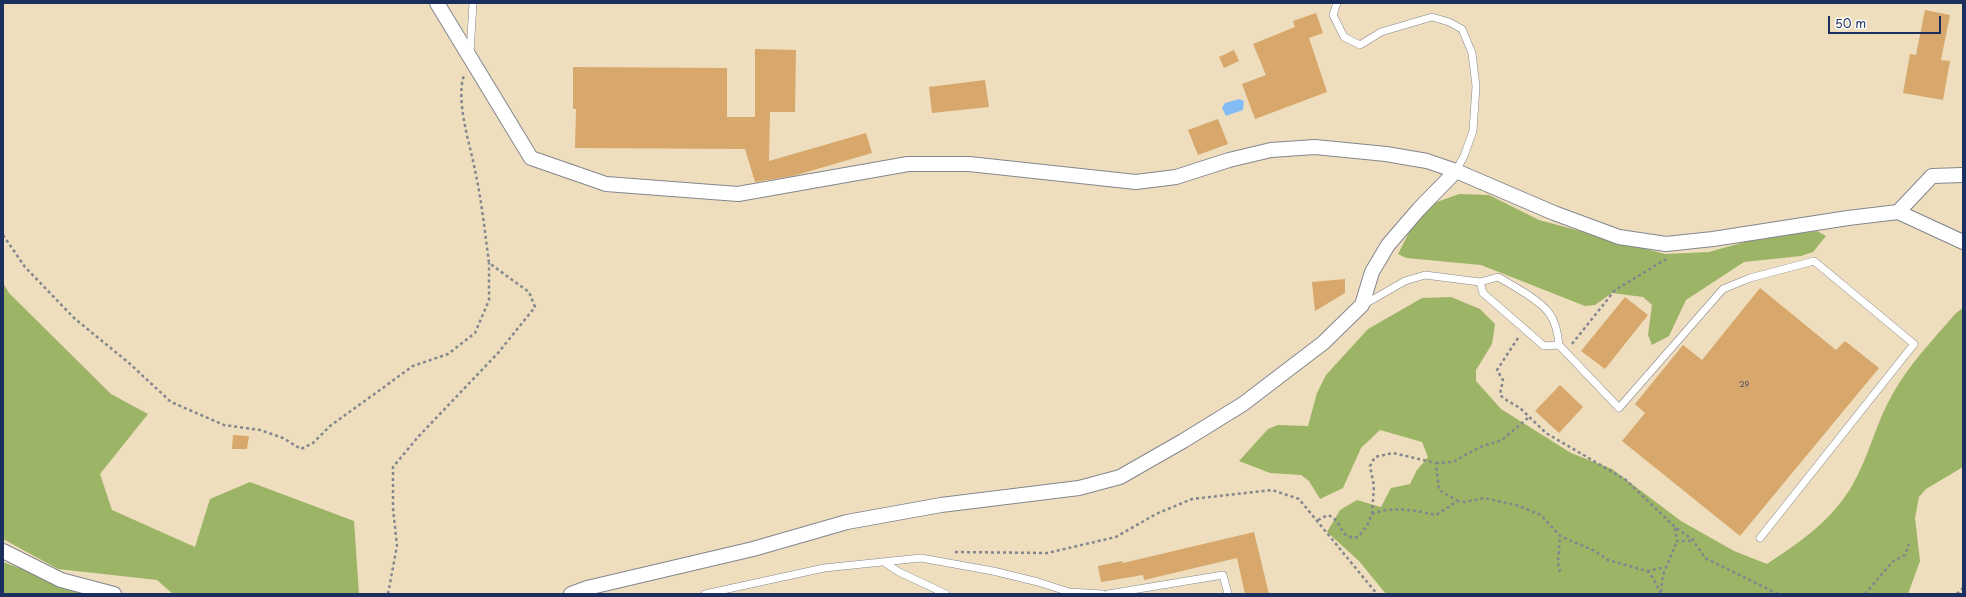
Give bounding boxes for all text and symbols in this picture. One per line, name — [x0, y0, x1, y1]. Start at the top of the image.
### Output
scale bar — [1830, 8, 1943, 34]
text: 50 m — [1835, 14, 1866, 32]
house number: 29 — [1739, 380, 1749, 390]

